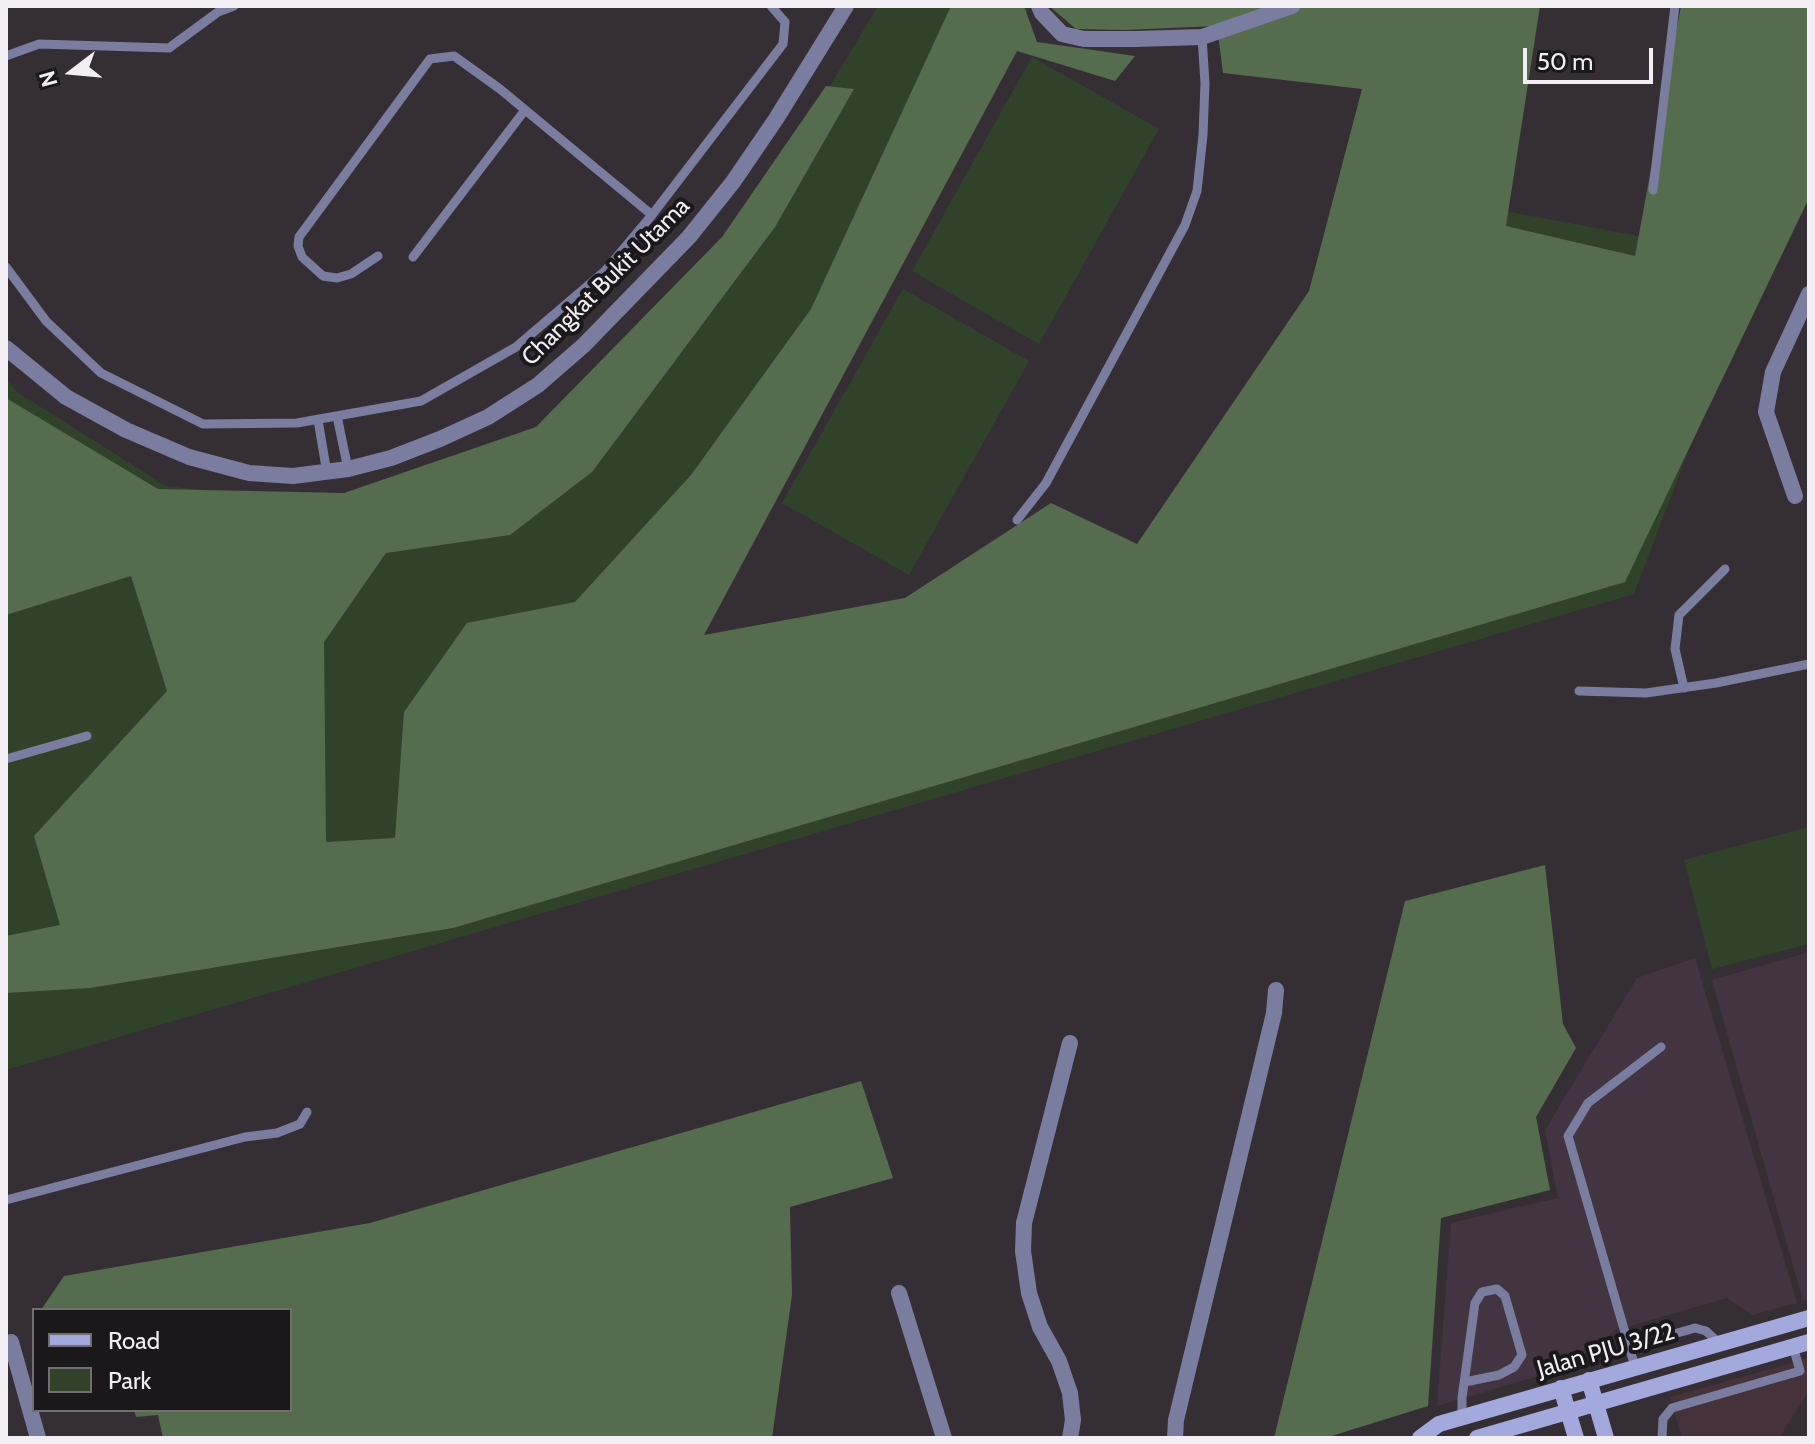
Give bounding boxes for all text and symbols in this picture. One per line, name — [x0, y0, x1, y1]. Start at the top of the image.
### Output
north arrow — [32, 32, 112, 112]
scale bar — [1527, 32, 1657, 82]
text: 50 m — [1537, 47, 1593, 76]
text: N — [33, 68, 64, 90]
street label: Changkat Bukit Utama — [516, 192, 696, 372]
legend — [32, 1308, 292, 1412]
street label: Jalan PJU 3/22 — [1534, 1318, 1678, 1384]
text: Road — [108, 1326, 160, 1355]
text: Park — [108, 1366, 151, 1395]

